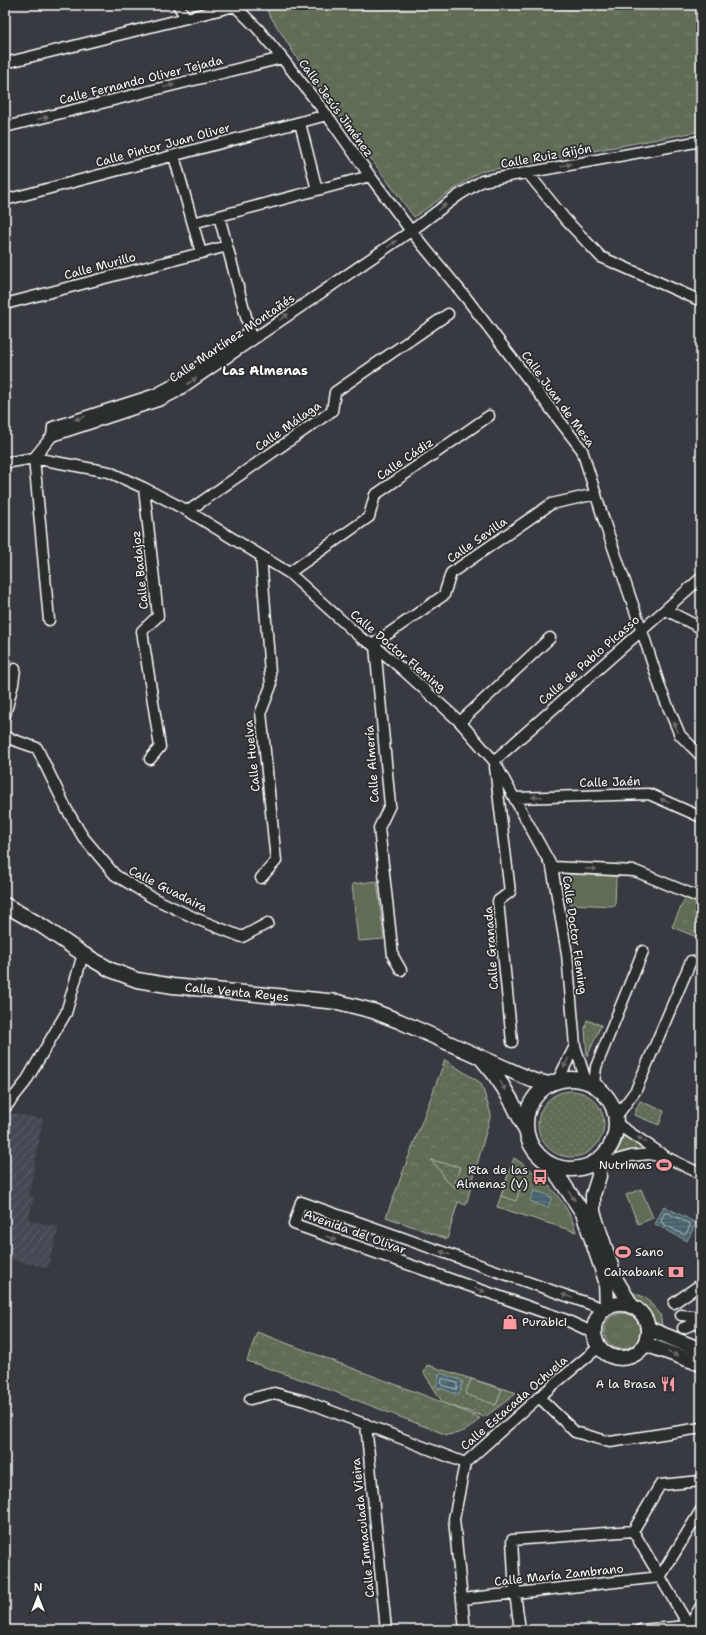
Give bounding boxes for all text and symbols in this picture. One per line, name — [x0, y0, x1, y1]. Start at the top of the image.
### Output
street label: Calle Fernando Oliver Tejada — [58, 52, 225, 108]
street label: Calle Jesús Jiménez — [295, 56, 377, 160]
one-way arrow — [163, 83, 175, 89]
one-way arrow — [37, 115, 49, 121]
street label: Calle Pintor Juan Oliver — [94, 119, 232, 171]
street label: Calle Ruiz Gijón — [499, 140, 593, 172]
one-way arrow — [560, 162, 572, 168]
one-way arrow — [437, 203, 447, 211]
one-way arrow — [387, 240, 397, 248]
street label: Calle Murillo — [62, 249, 138, 283]
street label: Calle Martínez Montañés — [166, 290, 298, 386]
one-way arrow — [279, 313, 290, 321]
street label: Calle Juan de Mesa — [518, 348, 599, 451]
district label: Las Almenas — [222, 362, 308, 379]
one-way arrow — [186, 377, 197, 385]
street label: Calle Málaga — [252, 397, 325, 455]
one-way arrow — [74, 416, 86, 422]
street label: Calle Cádiz — [374, 434, 436, 484]
street label: Calle Sevilla — [444, 513, 511, 567]
street label: Calle Badajoz — [128, 530, 152, 610]
street label: Calle Doctor Fleming — [347, 606, 449, 696]
street label: Calle de Pablo Picasso — [535, 612, 643, 708]
street label: Calle Huelva — [240, 719, 264, 793]
one-way arrow — [673, 720, 679, 732]
street label: Calle Almería — [361, 724, 383, 803]
street label: Calle Jaén — [579, 773, 641, 791]
one-way arrow — [530, 794, 543, 800]
one-way arrow — [660, 798, 671, 804]
street label: Calle Guadaira — [126, 862, 211, 916]
one-way arrow — [585, 866, 598, 872]
street label: Calle Doctor Fleming — [559, 875, 591, 995]
street label: Calle Granada — [480, 905, 502, 990]
street label: Calle Venta Reyes — [184, 979, 290, 1005]
one-way arrow — [563, 1057, 570, 1069]
one-way arrow — [499, 1080, 506, 1092]
one-way arrow — [637, 1136, 647, 1144]
sports icon: Nutrimas — [655, 1156, 673, 1174]
place label: Nutrimas — [599, 1157, 652, 1173]
place label: Rta de las Almenas (V) — [456, 1162, 528, 1192]
bus stop icon: Rta de las Almenas (V) — [531, 1168, 549, 1186]
one-way arrow — [569, 1191, 576, 1202]
street label: Avenida del Olivar — [302, 1206, 409, 1258]
one-way arrow — [325, 1235, 337, 1241]
sports icon: Sano — [614, 1243, 632, 1261]
place label: Sano — [635, 1244, 664, 1260]
one-way arrow — [438, 1250, 450, 1256]
bank icon: Caixabank — [667, 1263, 685, 1281]
place label: Caixabank — [604, 1264, 664, 1280]
one-way arrow — [474, 1288, 486, 1294]
one-way arrow — [561, 1293, 573, 1299]
shop icon: Purabici — [501, 1313, 519, 1331]
place label: Purabici — [522, 1314, 567, 1330]
one-way arrow — [668, 1351, 680, 1357]
street label: Calle Estacada Ochuela — [457, 1352, 571, 1454]
restaurant icon: A la Brasa — [659, 1375, 677, 1393]
place label: A la Brasa — [596, 1376, 657, 1392]
street label: Calle Inmaculada Vieira — [348, 1457, 378, 1599]
street label: Calle María Zambrano — [493, 1560, 625, 1590]
north arrow — [18, 1577, 58, 1617]
text: N — [34, 1580, 43, 1595]

